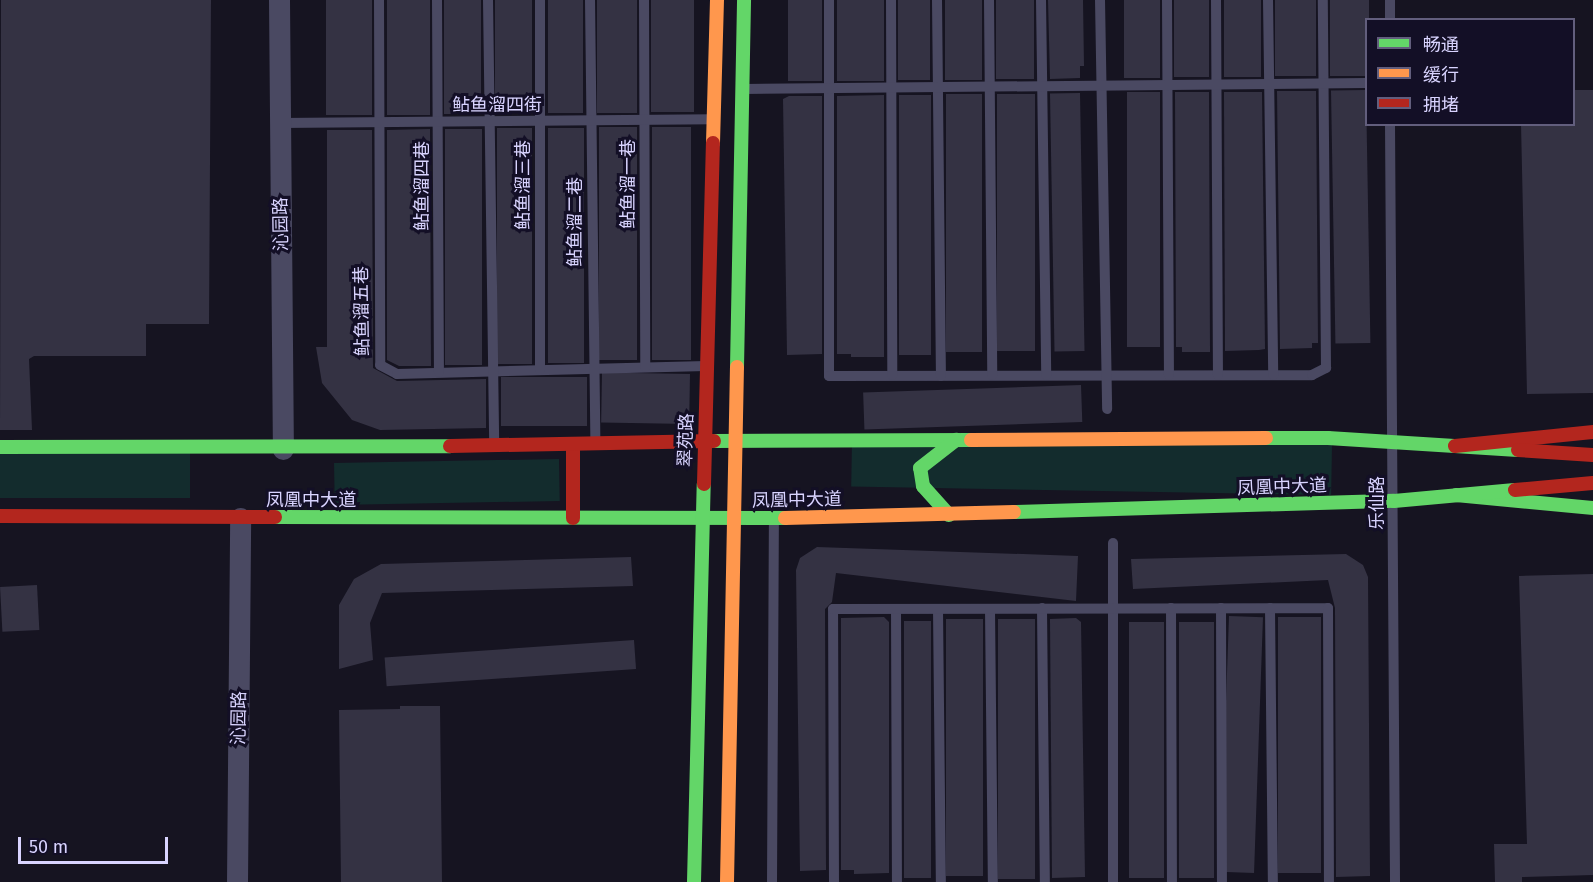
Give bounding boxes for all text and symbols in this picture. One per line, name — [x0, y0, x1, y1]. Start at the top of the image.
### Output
legend — [1365, 18, 1575, 126]
text: 畅通 — [1423, 34, 1459, 56]
text: 缓行 — [1423, 64, 1459, 86]
street label: 鲇鱼溜四街 — [452, 94, 542, 116]
text: 拥堵 — [1423, 94, 1459, 116]
street label: 鲇鱼溜一巷 — [617, 139, 639, 229]
street label: 鲇鱼溜三巷 — [512, 140, 534, 230]
street label: 鲇鱼溜四巷 — [411, 141, 433, 231]
street label: 鲇鱼溜二巷 — [564, 177, 586, 267]
street label: 沁园路 — [270, 197, 292, 251]
street label: 鲇鱼溜五巷 — [350, 266, 374, 356]
street label: 翠苑路 — [674, 413, 698, 467]
street label: 凤凰中大道 — [1237, 475, 1327, 499]
street label: 乐仙路 — [1366, 476, 1388, 530]
street label: 凤凰中大道 — [752, 488, 842, 512]
street label: 凤凰中大道 — [266, 489, 356, 511]
street label: 沁园路 — [228, 691, 250, 745]
scale bar — [21, 825, 171, 863]
text: 50 m — [29, 836, 68, 858]

